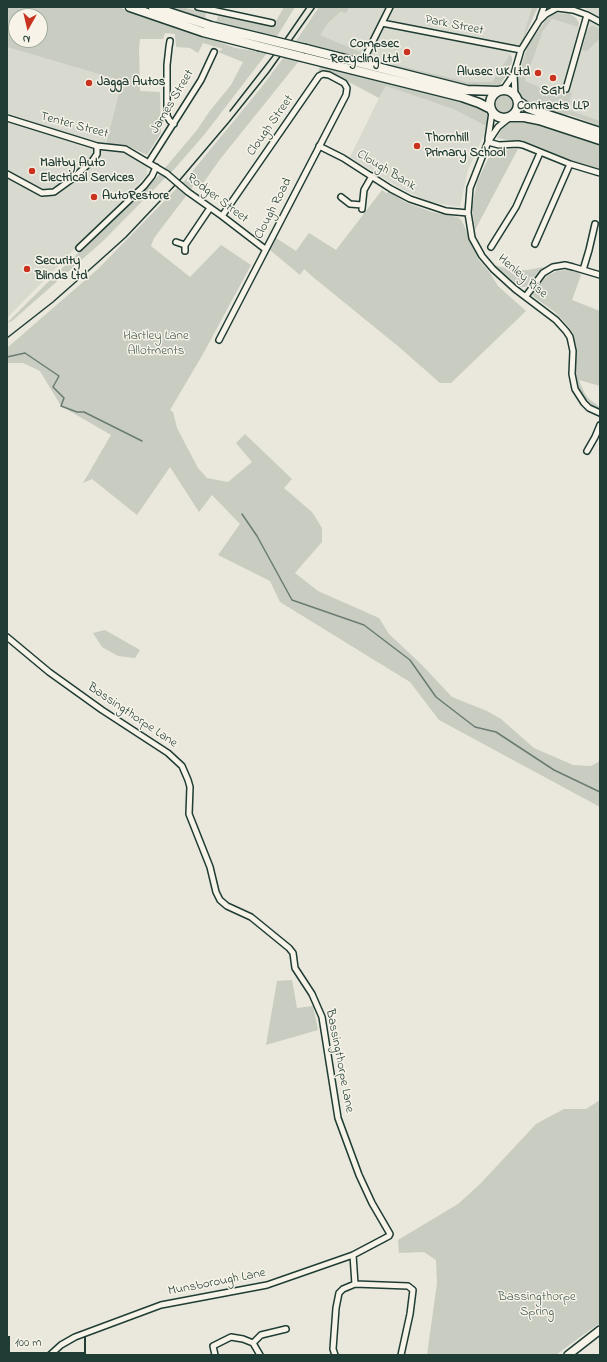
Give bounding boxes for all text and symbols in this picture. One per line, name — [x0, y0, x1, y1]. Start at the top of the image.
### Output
north arrow — [8, 8, 48, 48]
street label: Park Street — [423, 13, 485, 39]
text: N — [22, 30, 31, 47]
place label: Compsec Recycling Ltd — [330, 37, 399, 68]
marker: Compsec Recycling Ltd — [402, 47, 412, 57]
place label: Alusec UK Ltd — [457, 65, 530, 81]
street label: James Street — [148, 67, 198, 137]
marker: Alusec UK Ltd — [533, 68, 543, 78]
marker: SGM Contracts LLP — [548, 73, 558, 83]
place label: Jagga Autos — [97, 75, 165, 91]
marker: Jagga Autos — [84, 78, 94, 88]
place label: SGM Contracts LLP — [517, 84, 589, 115]
street label: Clough Street — [244, 92, 298, 160]
street label: Tenter Street — [38, 109, 110, 143]
place label: Thornhill Primary School — [425, 131, 505, 162]
marker: Thornhill Primary School — [412, 141, 422, 151]
street label: Clough Bank — [354, 147, 418, 195]
place label: Maltby Auto Electrical Services — [40, 156, 134, 187]
marker: Maltby Auto Electrical Services — [27, 166, 37, 176]
street label: Rodger Street — [183, 171, 251, 227]
street label: Clough Road — [252, 176, 296, 242]
place label: AutoRestore — [102, 189, 169, 205]
marker: AutoRestore — [89, 192, 99, 202]
street label: Henley Rise — [494, 252, 550, 302]
place label: Security Blinds Ltd — [35, 254, 88, 285]
marker: Security Blinds Ltd — [22, 264, 32, 274]
park label: Hartley Lane Allotments — [123, 329, 189, 360]
street label: Bassingthorpe Lane — [84, 680, 180, 752]
street label: Bassingthorpe Lane — [321, 1008, 357, 1114]
street label: Munsborough Lane — [167, 1266, 267, 1300]
park label: Bassingthorpe Spring — [498, 1290, 576, 1321]
scale bar — [10, 1328, 88, 1354]
text: 100 m — [15, 1334, 42, 1352]

